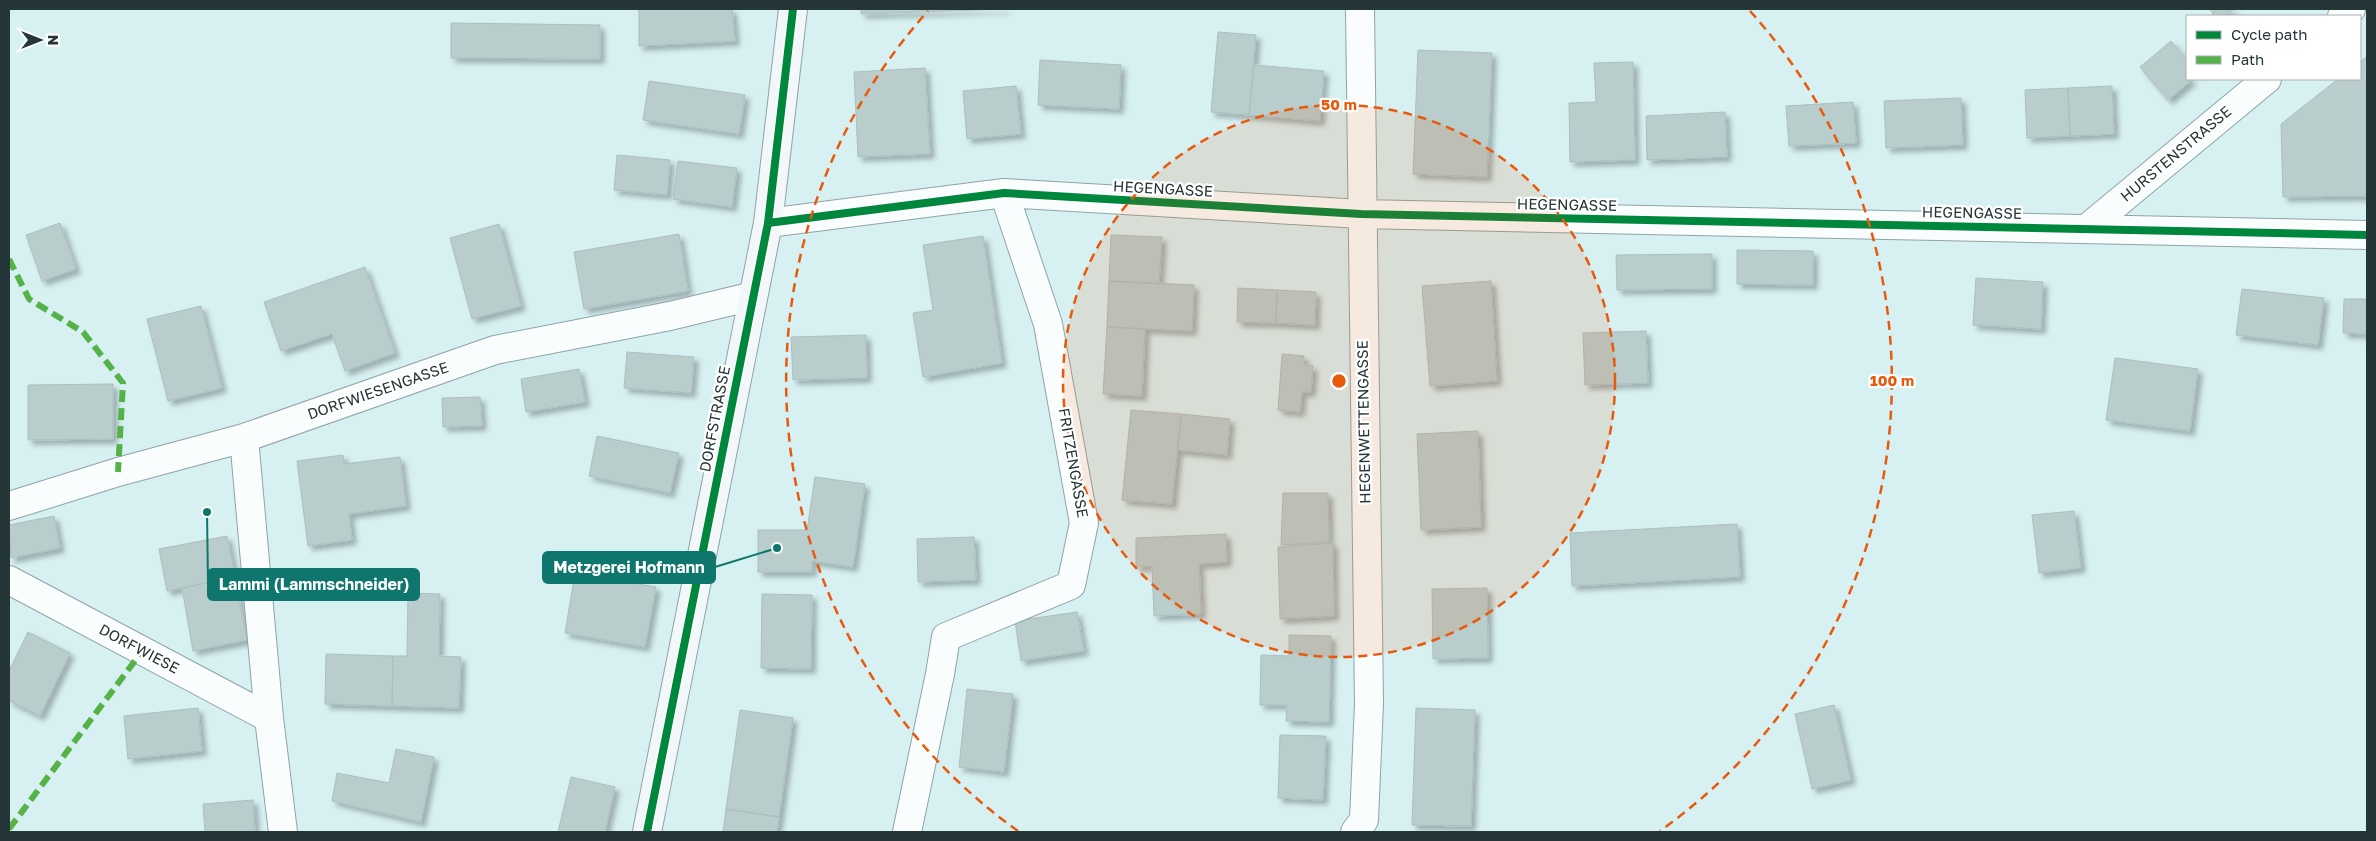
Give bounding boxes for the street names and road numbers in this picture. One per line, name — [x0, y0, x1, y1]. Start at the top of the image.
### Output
street label: HURSTENSTRASSE — [2116, 102, 2234, 205]
street label: HEGENGASSE — [1113, 176, 1214, 200]
street label: HEGENGASSE — [1517, 194, 1617, 214]
street label: HEGENGASSE — [1922, 202, 2022, 222]
street label: HEGENWETTENGASSE — [1353, 340, 1373, 504]
street label: DORFWIESENGASSE — [305, 357, 451, 423]
street label: DORFSTRASSE — [695, 364, 733, 473]
street label: FRITZENGASSE — [1055, 406, 1093, 519]
street label: DORFWIESE — [96, 620, 183, 677]

